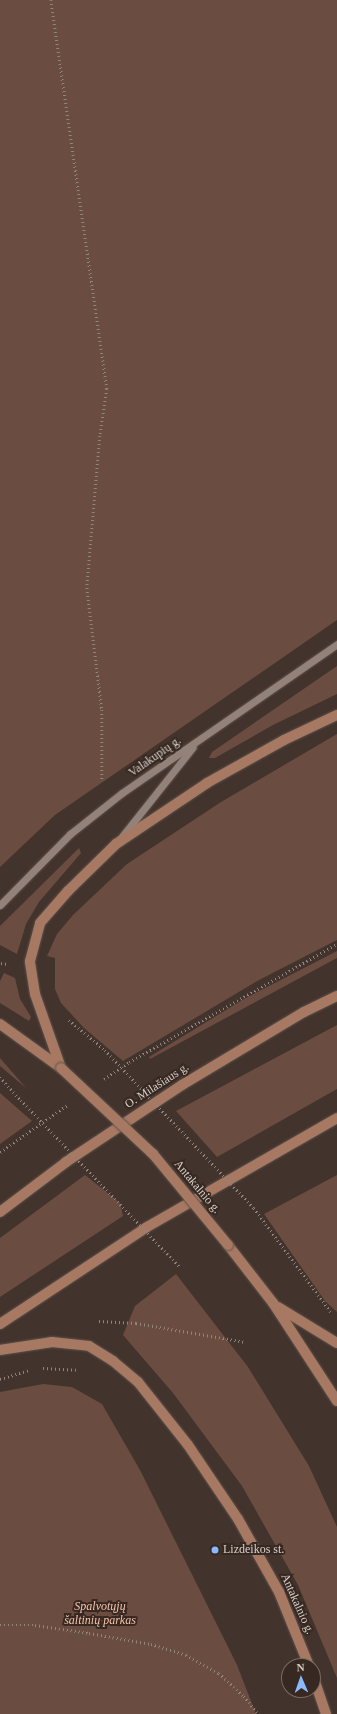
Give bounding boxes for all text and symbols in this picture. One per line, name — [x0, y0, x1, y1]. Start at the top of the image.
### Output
street label: Valakupių g. — [126, 734, 184, 780]
street label: O. Milašiaus g. — [122, 1060, 192, 1112]
street label: Antakalnio g. — [170, 1157, 224, 1217]
place label: Lizdeikos st. — [223, 1543, 284, 1557]
marker: Lizdeikos st. — [210, 1545, 220, 1555]
street label: Antakalnio g. — [277, 1571, 317, 1637]
park label: Spalvotųjų šaltinių parkas — [64, 1600, 136, 1628]
north arrow — [281, 1658, 321, 1698]
text: N — [296, 1661, 305, 1673]

